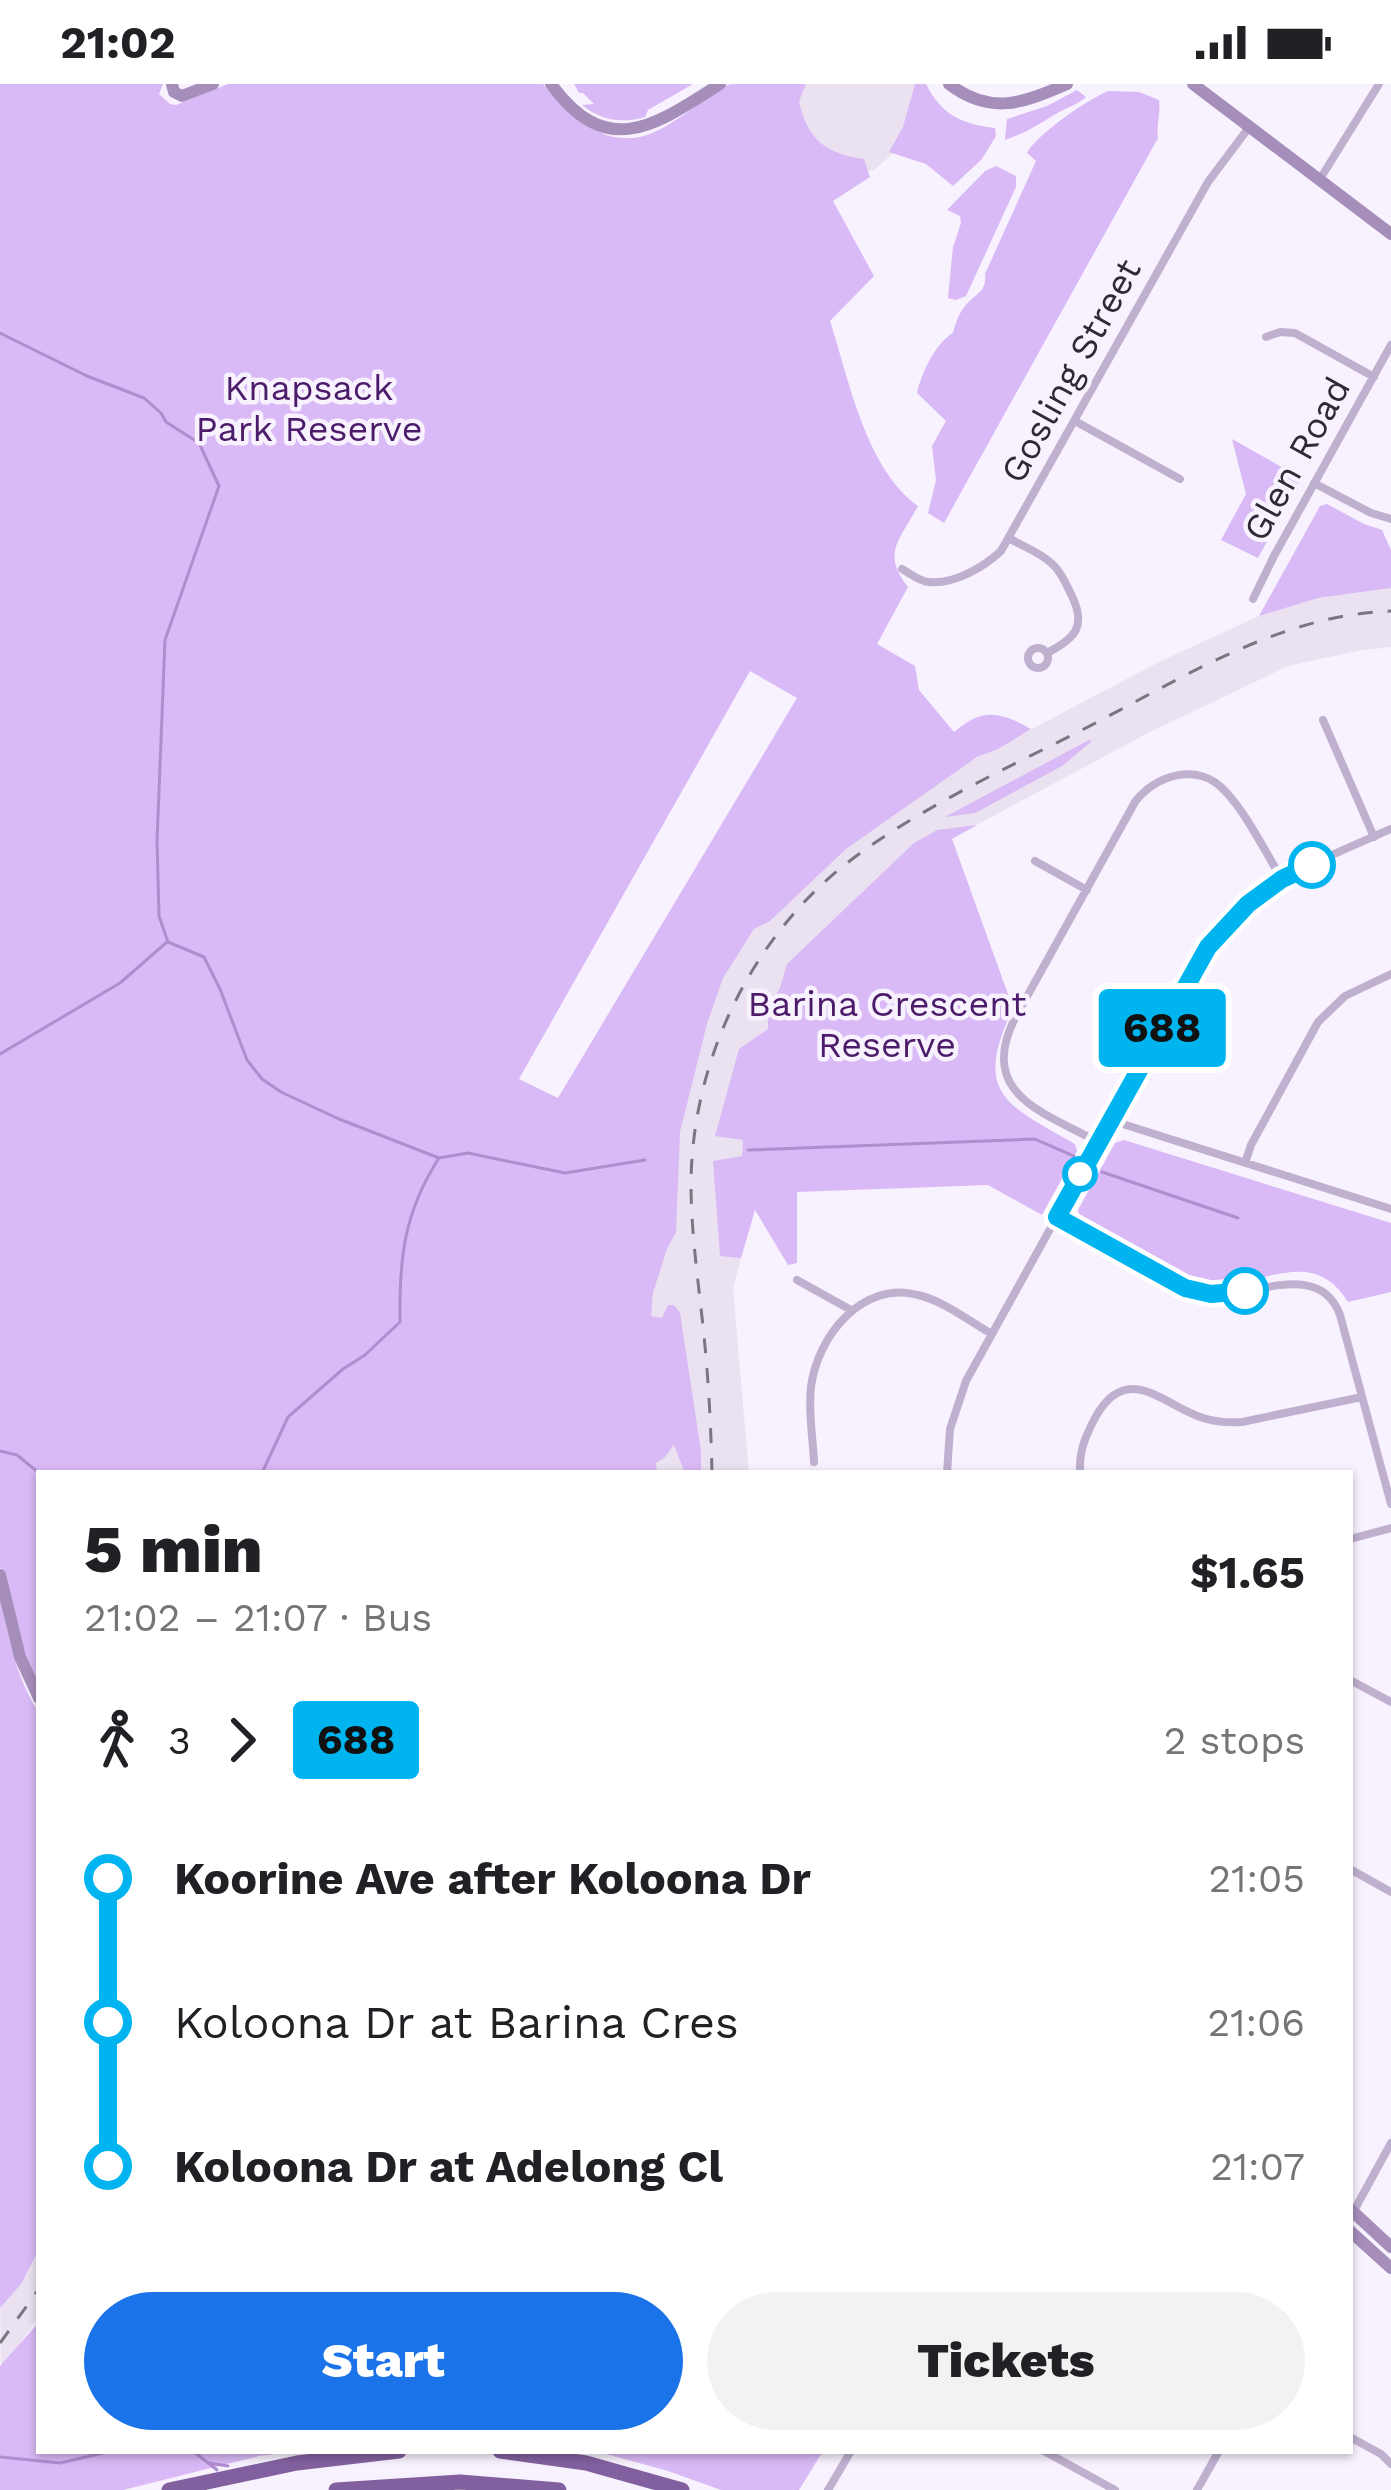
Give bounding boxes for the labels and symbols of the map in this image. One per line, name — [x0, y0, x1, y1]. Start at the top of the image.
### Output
street label: Gosling Street — [992, 252, 1150, 490]
park label: Knapsack Park Reserve — [196, 367, 422, 450]
street label: Glen Road — [1235, 370, 1359, 548]
unlabelled marker — [1290, 843, 1334, 887]
park label: Barina Crescent Reserve — [748, 983, 1026, 1066]
line badge: 688 — [1093, 989, 1231, 1067]
unlabelled marker — [1064, 1158, 1096, 1190]
unlabelled marker — [1223, 1269, 1267, 1313]

